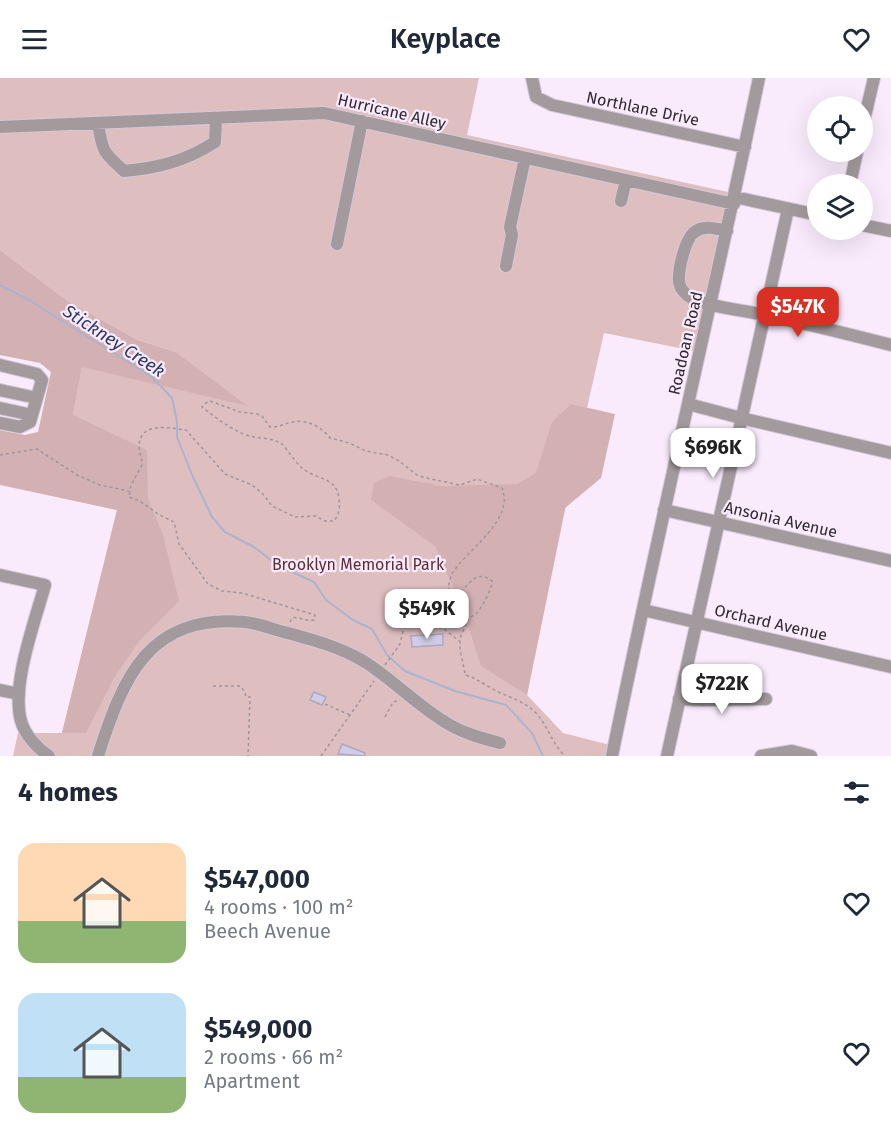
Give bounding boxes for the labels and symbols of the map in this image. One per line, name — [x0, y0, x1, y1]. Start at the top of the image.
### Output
street label: Northlane Drive — [585, 87, 701, 130]
street label: Hurricane Alley — [336, 90, 448, 133]
pin: $547K — [756, 287, 840, 338]
street label: Roadoan Road — [664, 290, 707, 397]
water label: Stickney Creek — [58, 299, 169, 382]
pin: $696K — [671, 428, 755, 479]
street label: Ansonia Avenue — [723, 497, 839, 542]
park label: Brooklyn Memorial Park — [272, 555, 445, 574]
pin: $549K — [385, 589, 469, 640]
street label: Orchard Avenue — [713, 600, 829, 645]
pin: $722K — [680, 664, 764, 715]

